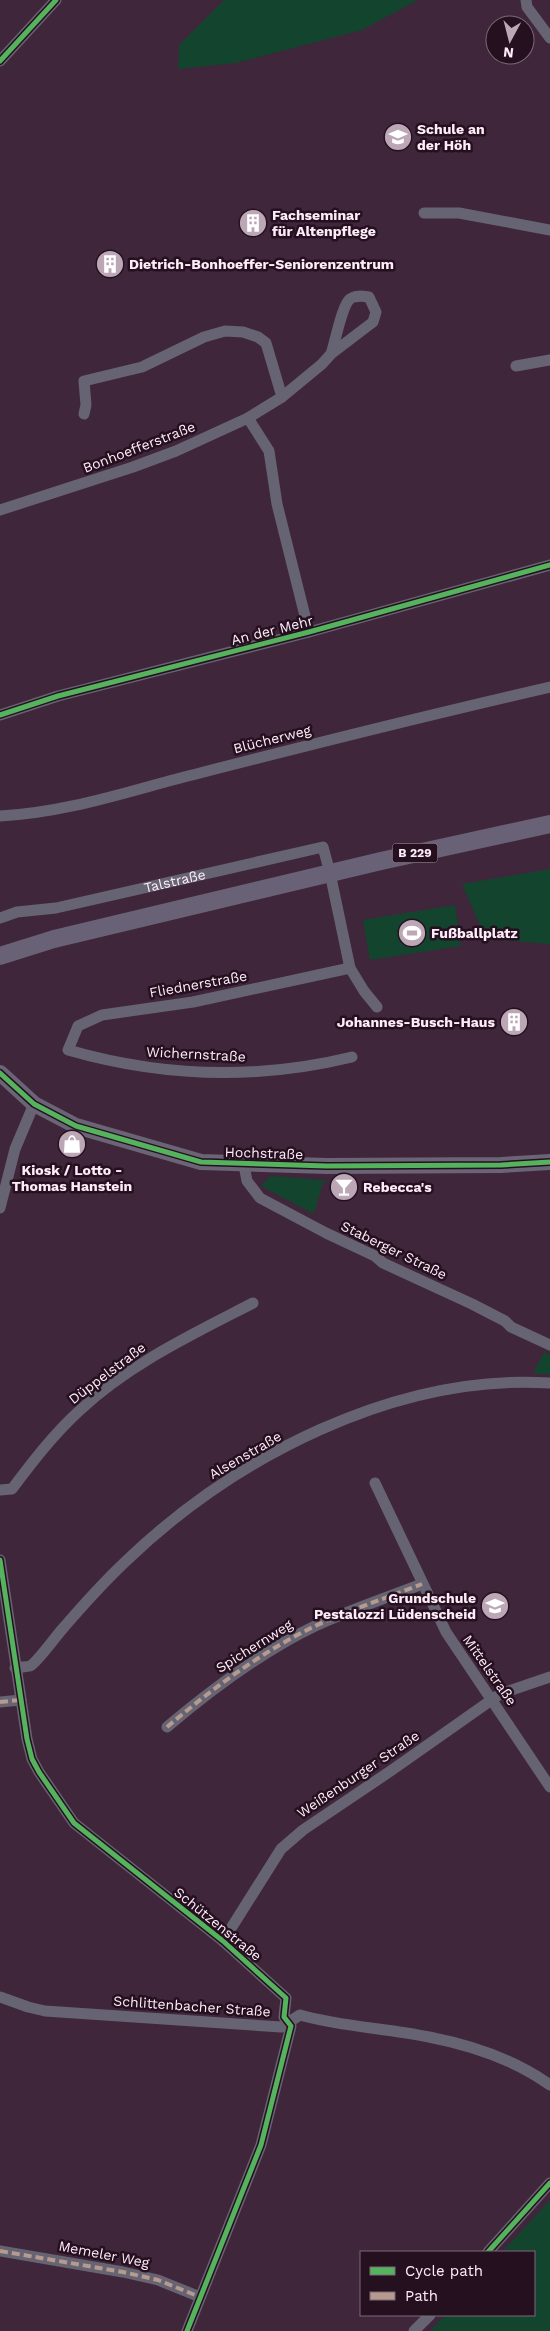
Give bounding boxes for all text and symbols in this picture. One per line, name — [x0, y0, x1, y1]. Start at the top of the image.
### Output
north arrow — [485, 15, 535, 65]
text: N — [502, 44, 515, 61]
place label: Schule an der Höh — [417, 121, 485, 153]
school or university icon: Schule an der Höh — [383, 122, 413, 152]
place label: Fachseminar für Altenpflege — [272, 207, 376, 239]
building icon: Fachseminar für Altenpflege — [238, 208, 268, 238]
building icon: Dietrich-Bonhoeffer-Seniorenzentrum — [95, 249, 125, 279]
place label: Dietrich-Bonhoeffer-Seniorenzentrum — [129, 256, 394, 272]
street label: Bonhoefferstraße — [81, 418, 197, 476]
street label: An der Mehr — [229, 612, 315, 648]
street label: Blücherweg — [232, 722, 313, 756]
road number: B 229 — [392, 844, 438, 862]
street label: Talstraße — [142, 866, 207, 896]
sports icon: Fußballplatz — [397, 918, 427, 948]
place label: Fußballplatz — [431, 925, 518, 941]
street label: Fliednerstraße — [148, 968, 248, 1000]
building icon: Johannes-Busch-Haus — [499, 1007, 529, 1037]
place label: Johannes-Busch-Haus — [337, 1014, 496, 1030]
street label: Wichernstraße — [146, 1043, 246, 1065]
shop icon: Kiosk / Lotto - Thomas Hanstein — [57, 1129, 87, 1159]
street label: Hochstraße — [225, 1144, 303, 1162]
place label: Kiosk / Lotto - Thomas Hanstein — [12, 1162, 132, 1194]
bar icon: Rebecca's — [329, 1172, 359, 1202]
place label: Rebecca's — [363, 1179, 432, 1195]
street label: Staberger Straße — [339, 1217, 449, 1283]
street label: Düppelstraße — [65, 1339, 149, 1407]
street label: Alsenstraße — [206, 1428, 284, 1482]
place label: Grundschule Pestalozzi Lüdenscheid — [314, 1590, 476, 1622]
school or university icon: Grundschule Pestalozzi Lüdenscheid — [480, 1591, 510, 1621]
street label: Spichernweg — [213, 1616, 296, 1676]
street label: Mittelstraße — [460, 1632, 520, 1708]
street label: Weißenburger Straße — [294, 1727, 422, 1821]
street label: Schützenstraße — [171, 1884, 265, 1964]
street label: Schlittenbacher Straße — [113, 1993, 271, 2019]
street label: Memeler Weg — [57, 2237, 151, 2271]
legend — [360, 2251, 535, 2316]
text: Cycle path — [405, 2262, 483, 2280]
text: Path — [405, 2287, 438, 2305]

